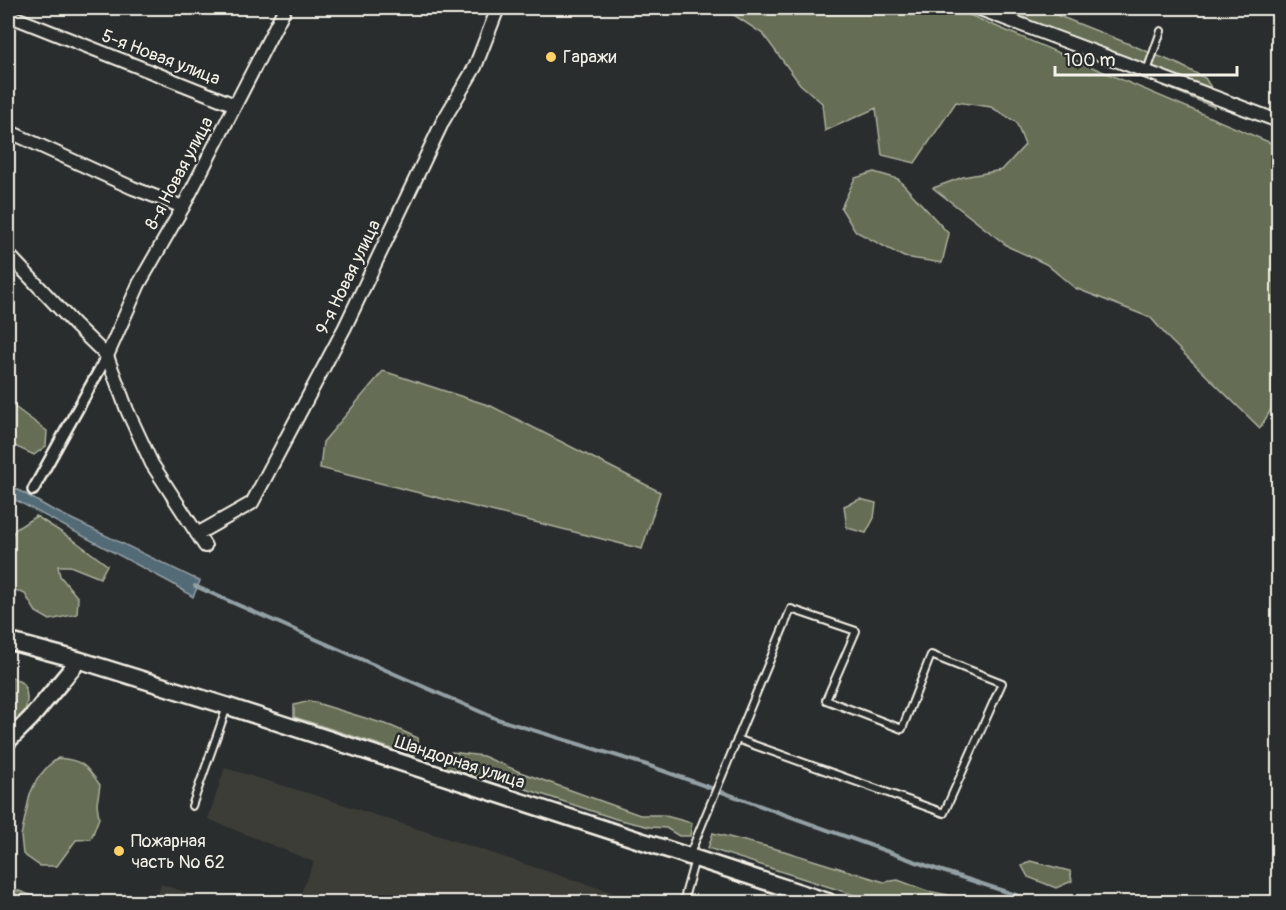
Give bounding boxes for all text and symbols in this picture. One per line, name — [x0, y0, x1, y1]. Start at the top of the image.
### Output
street label: 5-я Новая улица — [98, 24, 223, 91]
scale bar — [1055, 39, 1236, 77]
place label: Гаражи — [563, 46, 616, 69]
text: 100 m — [1064, 49, 1116, 72]
marker: Гаражи — [544, 50, 558, 64]
street label: 8-я Новая улица — [140, 113, 219, 234]
street label: 9-я Новая улица — [311, 216, 386, 338]
street label: Шандорная улица — [392, 731, 528, 794]
place label: Пожарная часть № 62 — [131, 830, 225, 874]
marker: Пожарная часть № 62 — [112, 844, 126, 858]

